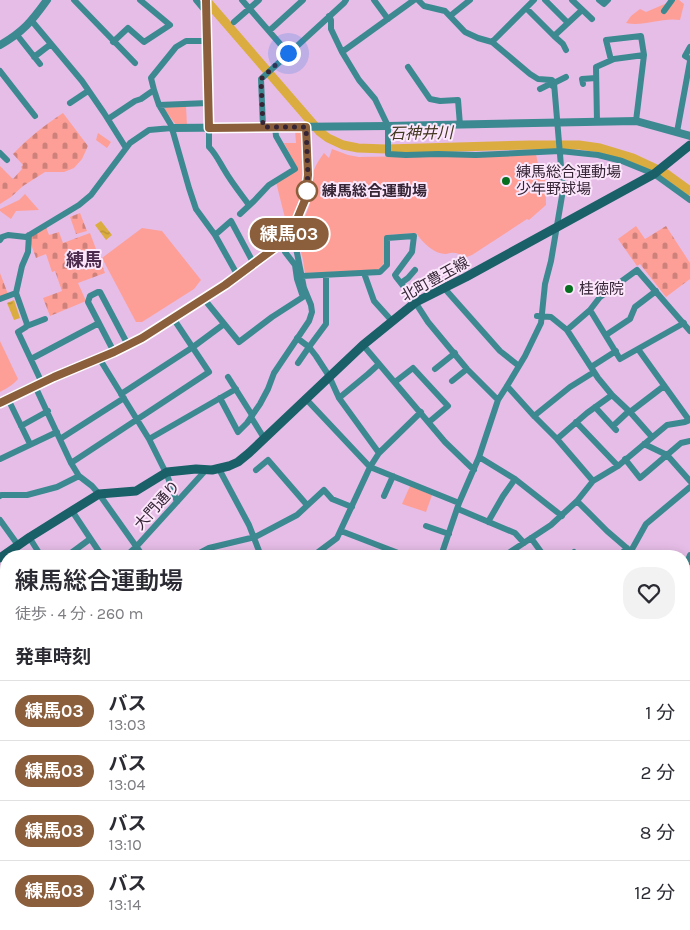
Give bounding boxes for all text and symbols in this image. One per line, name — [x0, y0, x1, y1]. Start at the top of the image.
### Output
your location — [276, 41, 301, 66]
water label: 石神井川 — [389, 123, 455, 143]
place label: 練馬総合運動場 少年野球場 — [516, 163, 621, 198]
marker: 練馬総合運動場 少年野球場 — [500, 175, 512, 187]
marker: 練馬総合運動場 — [296, 180, 318, 202]
place label: 練馬総合運動場 — [322, 182, 427, 200]
line badge: 練馬03 — [254, 218, 324, 250]
text: 練馬03 — [260, 223, 318, 245]
district label: 練馬 — [66, 249, 102, 271]
street label: 北町豊玉線 — [398, 253, 472, 305]
place label: 桂徳院 — [579, 280, 624, 298]
marker: 桂徳院 — [563, 283, 575, 295]
street label: 大門通り — [130, 477, 184, 533]
text: 練馬総合運動場 — [15, 567, 183, 595]
button: heart — [623, 567, 675, 619]
text: 徒歩 · 4 分 · 260 m — [15, 604, 143, 623]
text: 発車時刻 — [15, 646, 91, 668]
text: バス — [109, 693, 147, 715]
text: 練馬03 — [25, 700, 84, 722]
text: 1 分 — [645, 702, 675, 724]
text: 13:03 — [109, 715, 146, 734]
text: バス — [109, 753, 147, 775]
text: 練馬03 — [25, 760, 84, 782]
text: 2 分 — [640, 762, 675, 784]
text: 13:04 — [109, 775, 145, 794]
text: バス — [109, 813, 147, 835]
text: 練馬03 — [25, 820, 84, 842]
text: 8 分 — [640, 822, 675, 844]
text: 13:10 — [109, 835, 142, 854]
text: バス — [109, 873, 147, 895]
text: 練馬03 — [25, 880, 84, 902]
text: 12 分 — [634, 882, 675, 904]
text: 13:14 — [109, 895, 141, 914]

